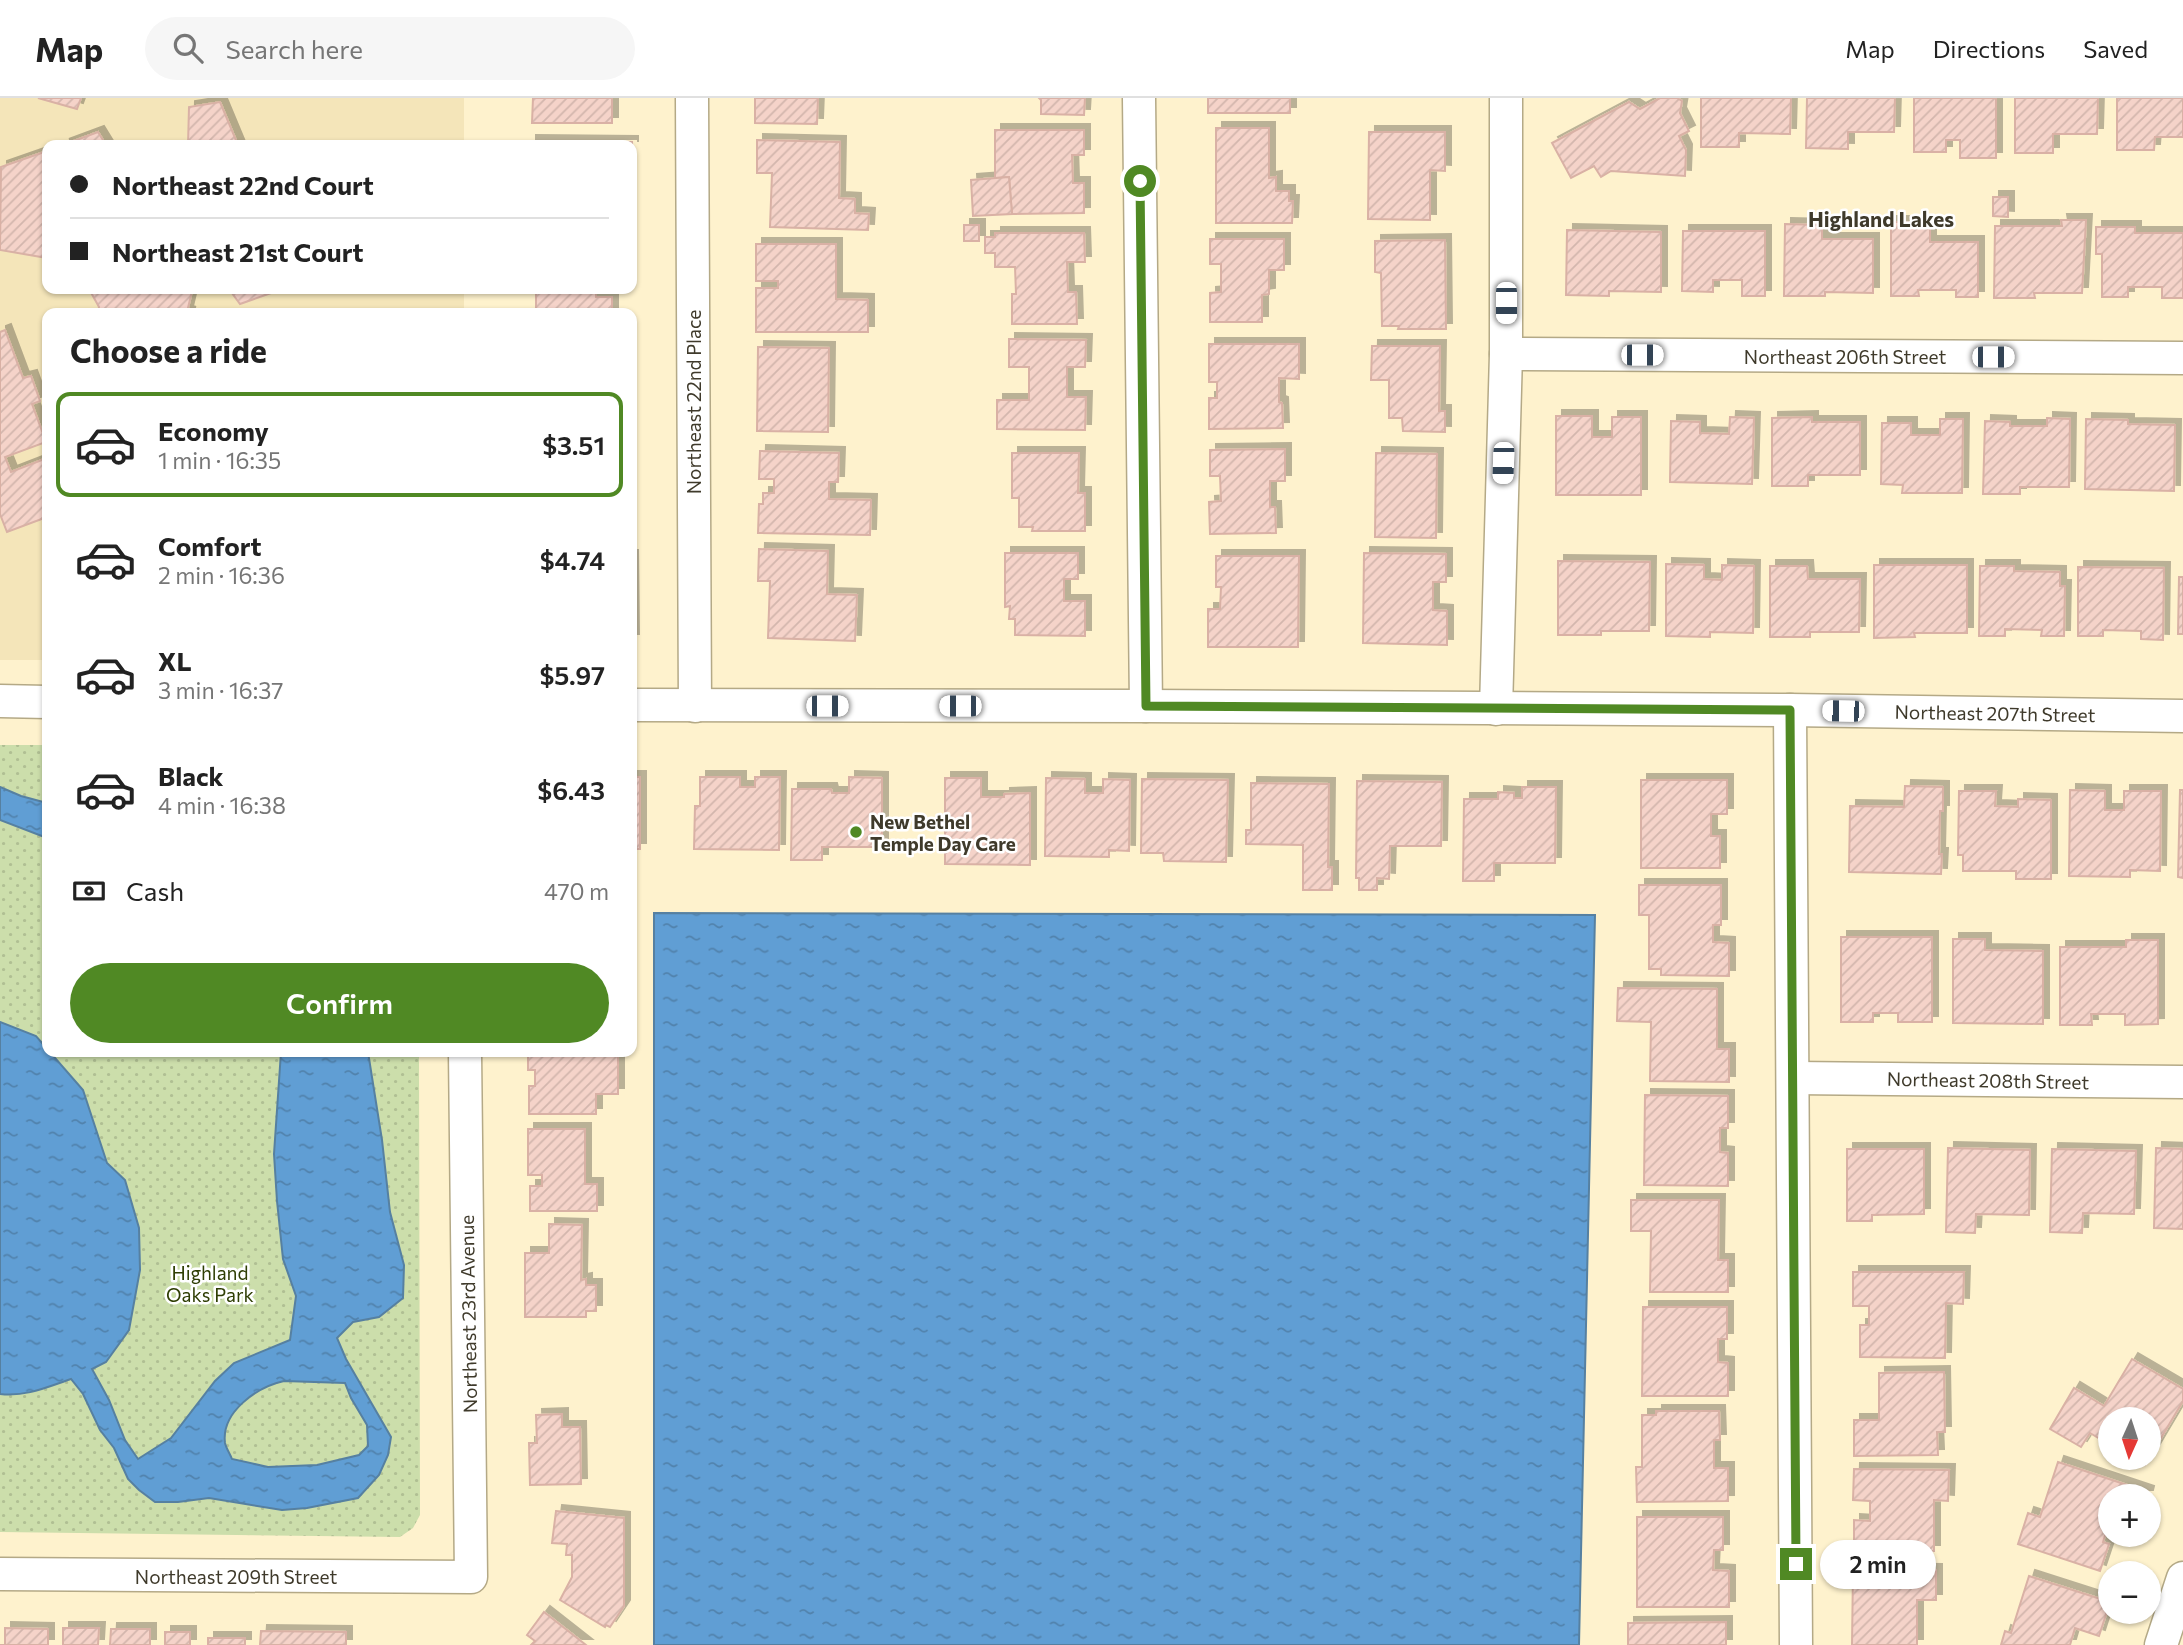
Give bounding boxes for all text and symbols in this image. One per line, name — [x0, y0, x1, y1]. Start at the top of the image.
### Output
search box — [145, 17, 635, 80]
text: Map — [35, 28, 103, 69]
icon: search — [169, 29, 207, 67]
text: Search here — [225, 33, 363, 64]
text: Map — [1845, 34, 1895, 63]
text: Directions — [1933, 34, 2045, 63]
text: Saved — [2083, 34, 2148, 63]
route start — [1124, 165, 1156, 197]
text: Northeast 22nd Court — [112, 169, 374, 200]
district label: Highland Lakes — [1808, 206, 1954, 231]
text: Northeast 21st Court — [112, 236, 363, 267]
car — [1496, 282, 1517, 324]
street label: Northeast 22nd Place — [682, 310, 705, 494]
text: Choose a ride — [70, 330, 267, 370]
car — [1622, 345, 1664, 366]
street label: Northeast 206th Street — [1744, 345, 1946, 368]
car — [1973, 347, 2015, 368]
icon: car — [74, 413, 137, 476]
text: Economy — [158, 415, 269, 446]
text: $3.51 — [542, 429, 605, 460]
car — [1492, 442, 1515, 484]
text: 1 min · 16:35 — [158, 446, 281, 474]
icon: car — [74, 528, 137, 591]
text: Comfort — [158, 530, 261, 561]
text: $4.74 — [540, 544, 605, 575]
text: 2 min · 16:36 — [158, 561, 285, 589]
icon: car — [74, 643, 137, 706]
text: XL — [158, 645, 192, 676]
text: $5.97 — [539, 659, 605, 690]
text: 3 min · 16:37 — [158, 676, 283, 704]
car — [807, 696, 849, 717]
car — [940, 696, 982, 717]
car — [1822, 700, 1865, 722]
street label: Northeast 207th Street — [1894, 700, 2096, 726]
icon: car — [74, 758, 137, 821]
text: Black — [158, 760, 224, 791]
text: $6.43 — [537, 774, 605, 805]
text: 4 min · 16:38 — [158, 791, 286, 819]
place label: New Bethel Temple Day Care — [870, 810, 1016, 855]
marker: New Bethel Temple Day Care — [848, 824, 864, 840]
icon: cash — [70, 872, 108, 910]
text: Cash — [126, 875, 184, 906]
text: 470 m — [544, 877, 609, 905]
button: Confirm — [70, 963, 609, 1043]
street label: Northeast 208th Street — [1887, 1067, 2090, 1093]
street label: Northeast 23rd Avenue — [455, 1215, 481, 1413]
park label: Highland Oaks Park — [166, 1261, 254, 1306]
north arrow — [2098, 1407, 2161, 1470]
map controls — [2098, 1407, 2161, 1624]
button: + — [2098, 1484, 2161, 1547]
callout: 2 min — [1820, 1540, 1936, 1588]
route end — [1780, 1548, 1812, 1580]
text: 2 min — [1850, 1550, 1906, 1578]
button: − — [2098, 1561, 2161, 1624]
street label: Northeast 209th Street — [135, 1565, 337, 1588]

